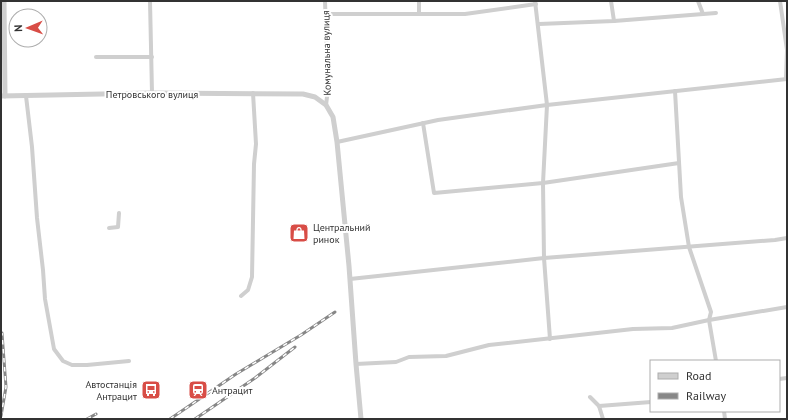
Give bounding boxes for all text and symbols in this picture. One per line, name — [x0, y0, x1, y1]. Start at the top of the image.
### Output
north arrow — [8, 8, 48, 48]
street label: Комунальна вулиця — [319, 10, 334, 96]
text: N — [11, 24, 25, 32]
street label: Петровського вулиця — [106, 88, 198, 101]
place label: Центральний ринок — [313, 221, 370, 246]
shop icon: Центральний ринок — [288, 222, 310, 244]
legend — [650, 360, 780, 412]
text: Road — [686, 368, 711, 383]
place label: Автостанція Антрацит — [85, 378, 137, 403]
bus stop icon: Автостанція Антрацит — [140, 379, 162, 401]
station icon: Антрацит — [187, 379, 209, 401]
place label: Антрацит — [212, 384, 253, 397]
text: Railway — [686, 388, 726, 403]

